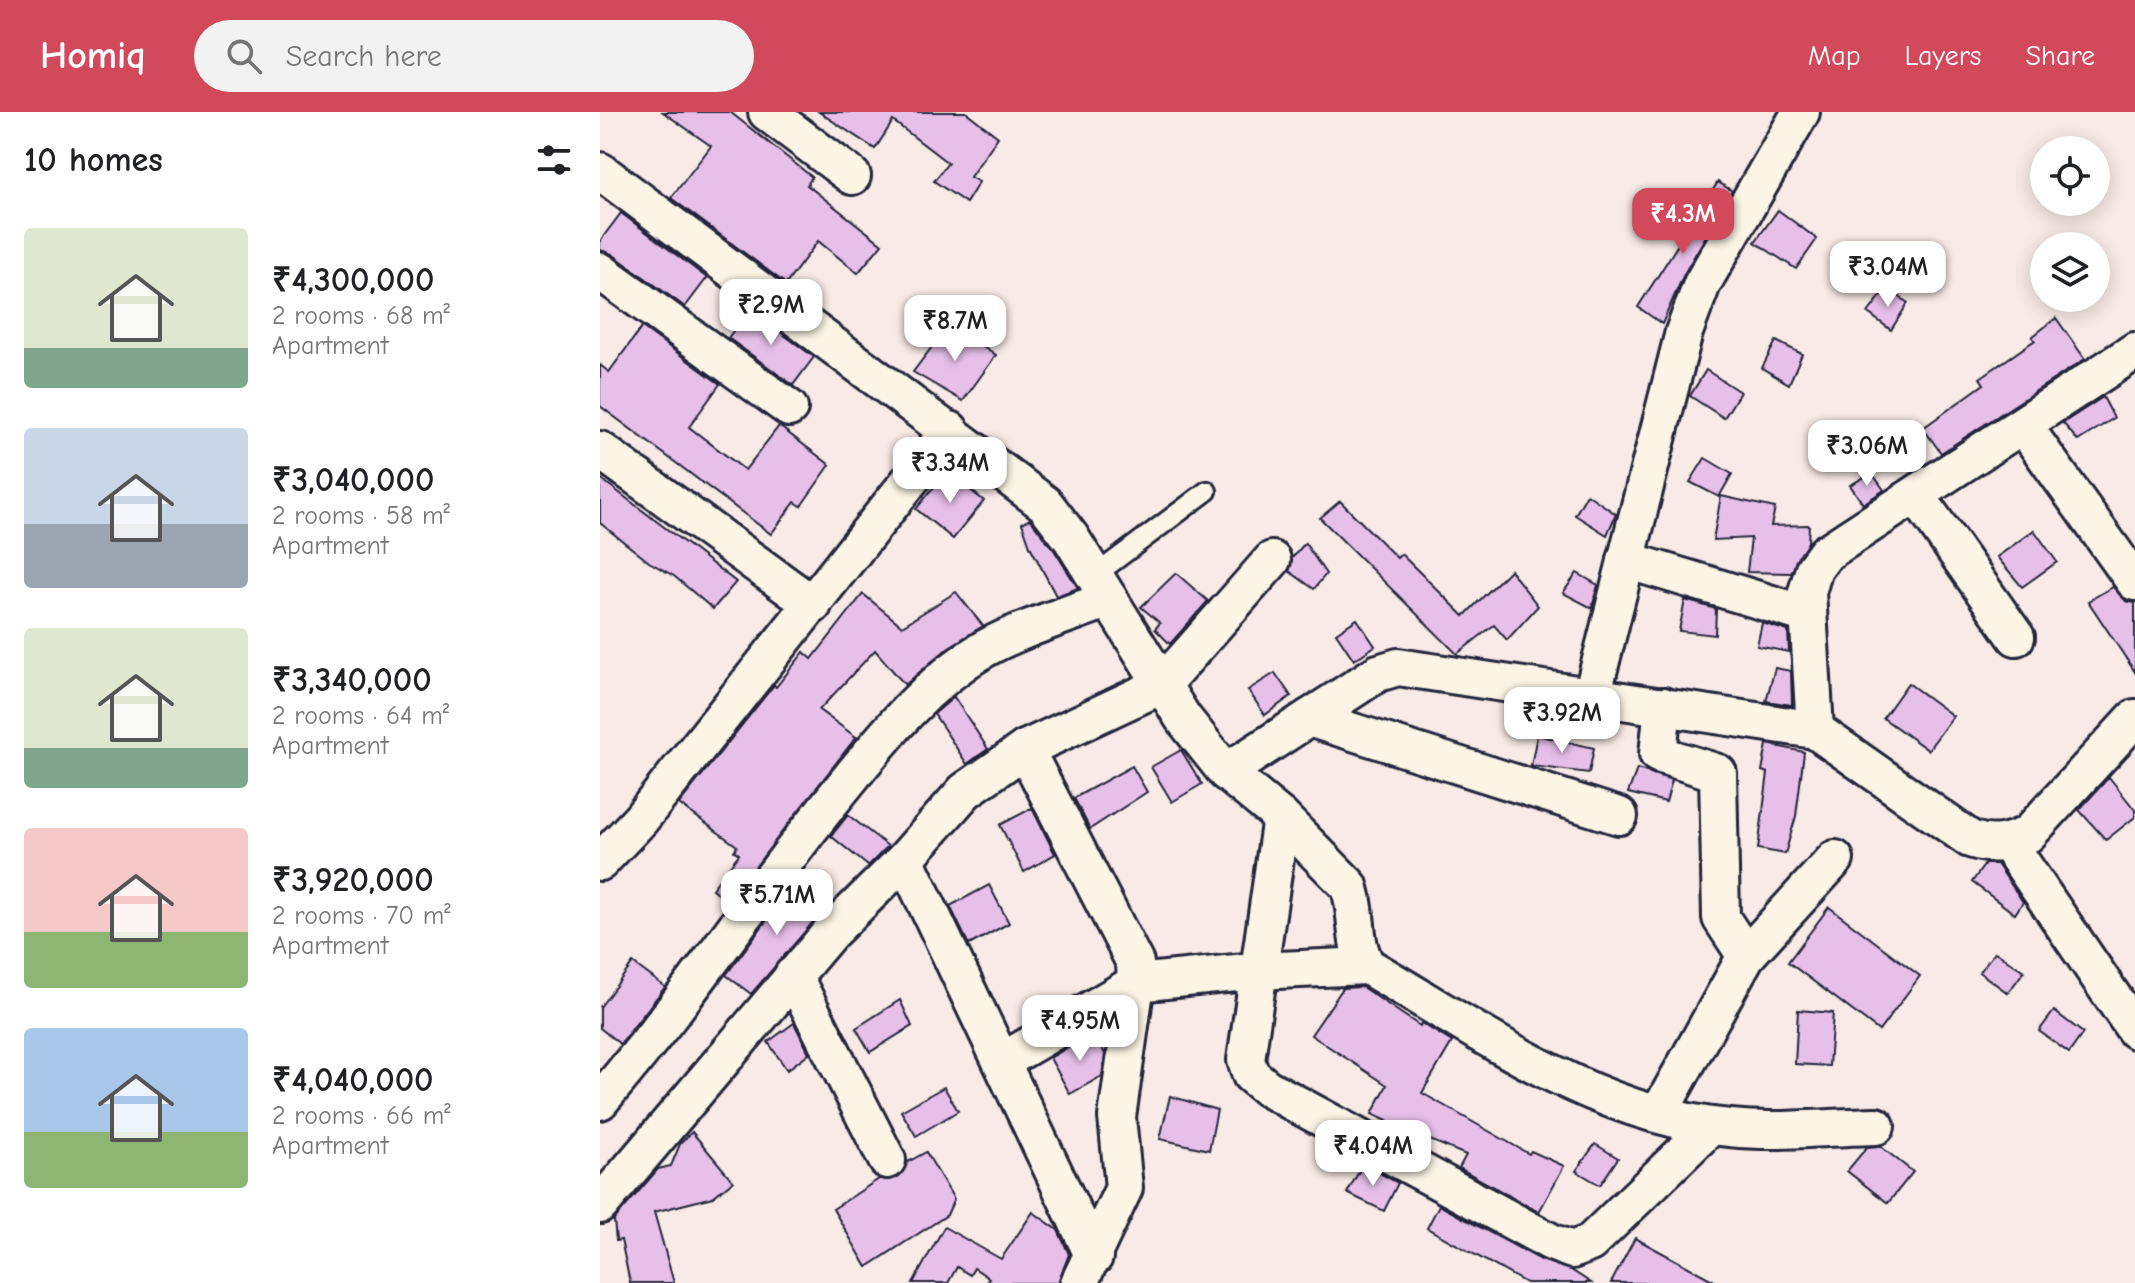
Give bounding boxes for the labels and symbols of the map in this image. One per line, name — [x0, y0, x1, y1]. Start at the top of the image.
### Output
pin: ₹4.3M — [1627, 188, 1739, 256]
pin: ₹3.04M — [1823, 241, 1953, 309]
pin: ₹2.9M — [715, 279, 827, 347]
pin: ₹8.7M — [899, 295, 1011, 363]
pin: ₹3.06M — [1802, 420, 1932, 488]
pin: ₹3.34M — [885, 437, 1015, 505]
pin: ₹3.92M — [1497, 687, 1627, 755]
pin: ₹5.71M — [712, 869, 842, 937]
pin: ₹4.95M — [1015, 995, 1145, 1063]
pin: ₹4.04M — [1308, 1120, 1438, 1188]

